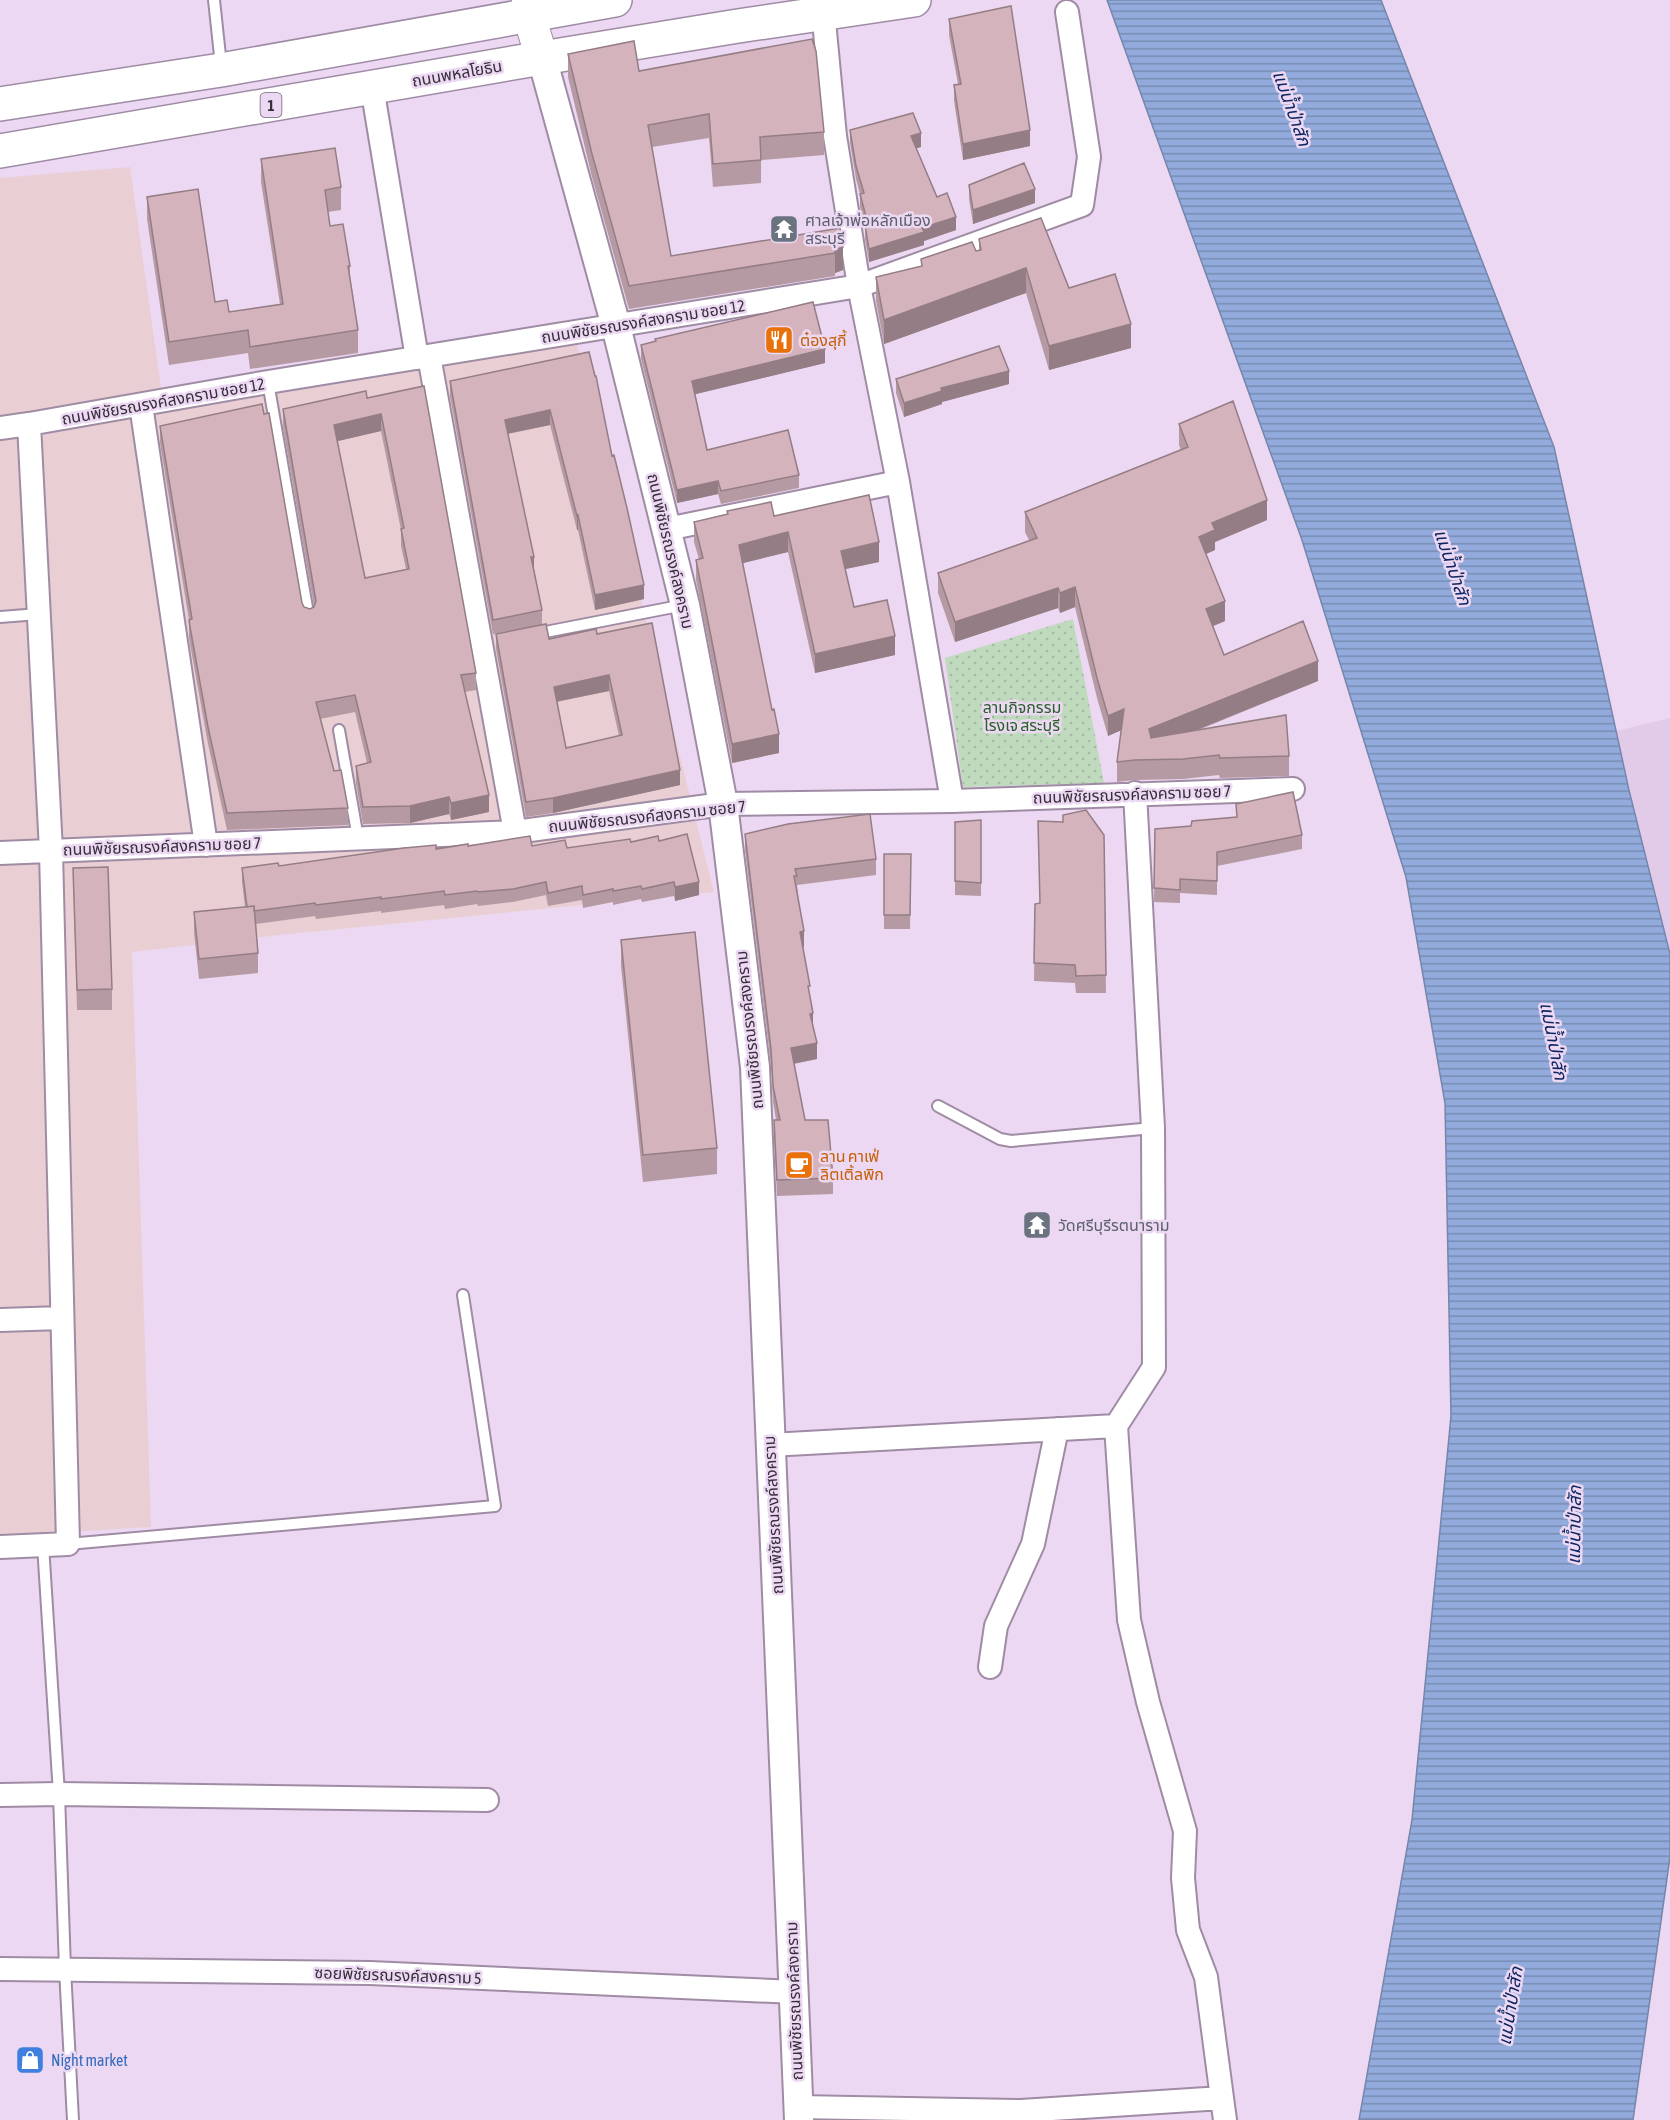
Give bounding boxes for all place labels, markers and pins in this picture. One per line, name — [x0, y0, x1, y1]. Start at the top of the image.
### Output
place label: ศาลเจ้าพ่อหลักเมือง สระบุรี — [805, 211, 931, 248]
temple icon: ศาลเจ้าพ่อหลักเมือง สระบุรี — [768, 213, 800, 245]
restaurant icon: ต๋องสุกี้ — [763, 324, 795, 356]
place label: ต๋องสุกี้ — [800, 329, 847, 350]
place label: ลาน คาเฟ่ ลิตเติ้ลพิก — [820, 1147, 884, 1183]
cafe icon: ลาน คาเฟ่ ลิตเติ้ลพิก — [783, 1149, 815, 1181]
temple icon: วัดศรีบุรีรตนาราม — [1021, 1209, 1053, 1241]
place label: วัดศรีบุรีรตนาราม — [1058, 1216, 1169, 1235]
shop icon: Night market — [14, 2044, 46, 2076]
place label: Night market — [51, 2051, 128, 2070]

